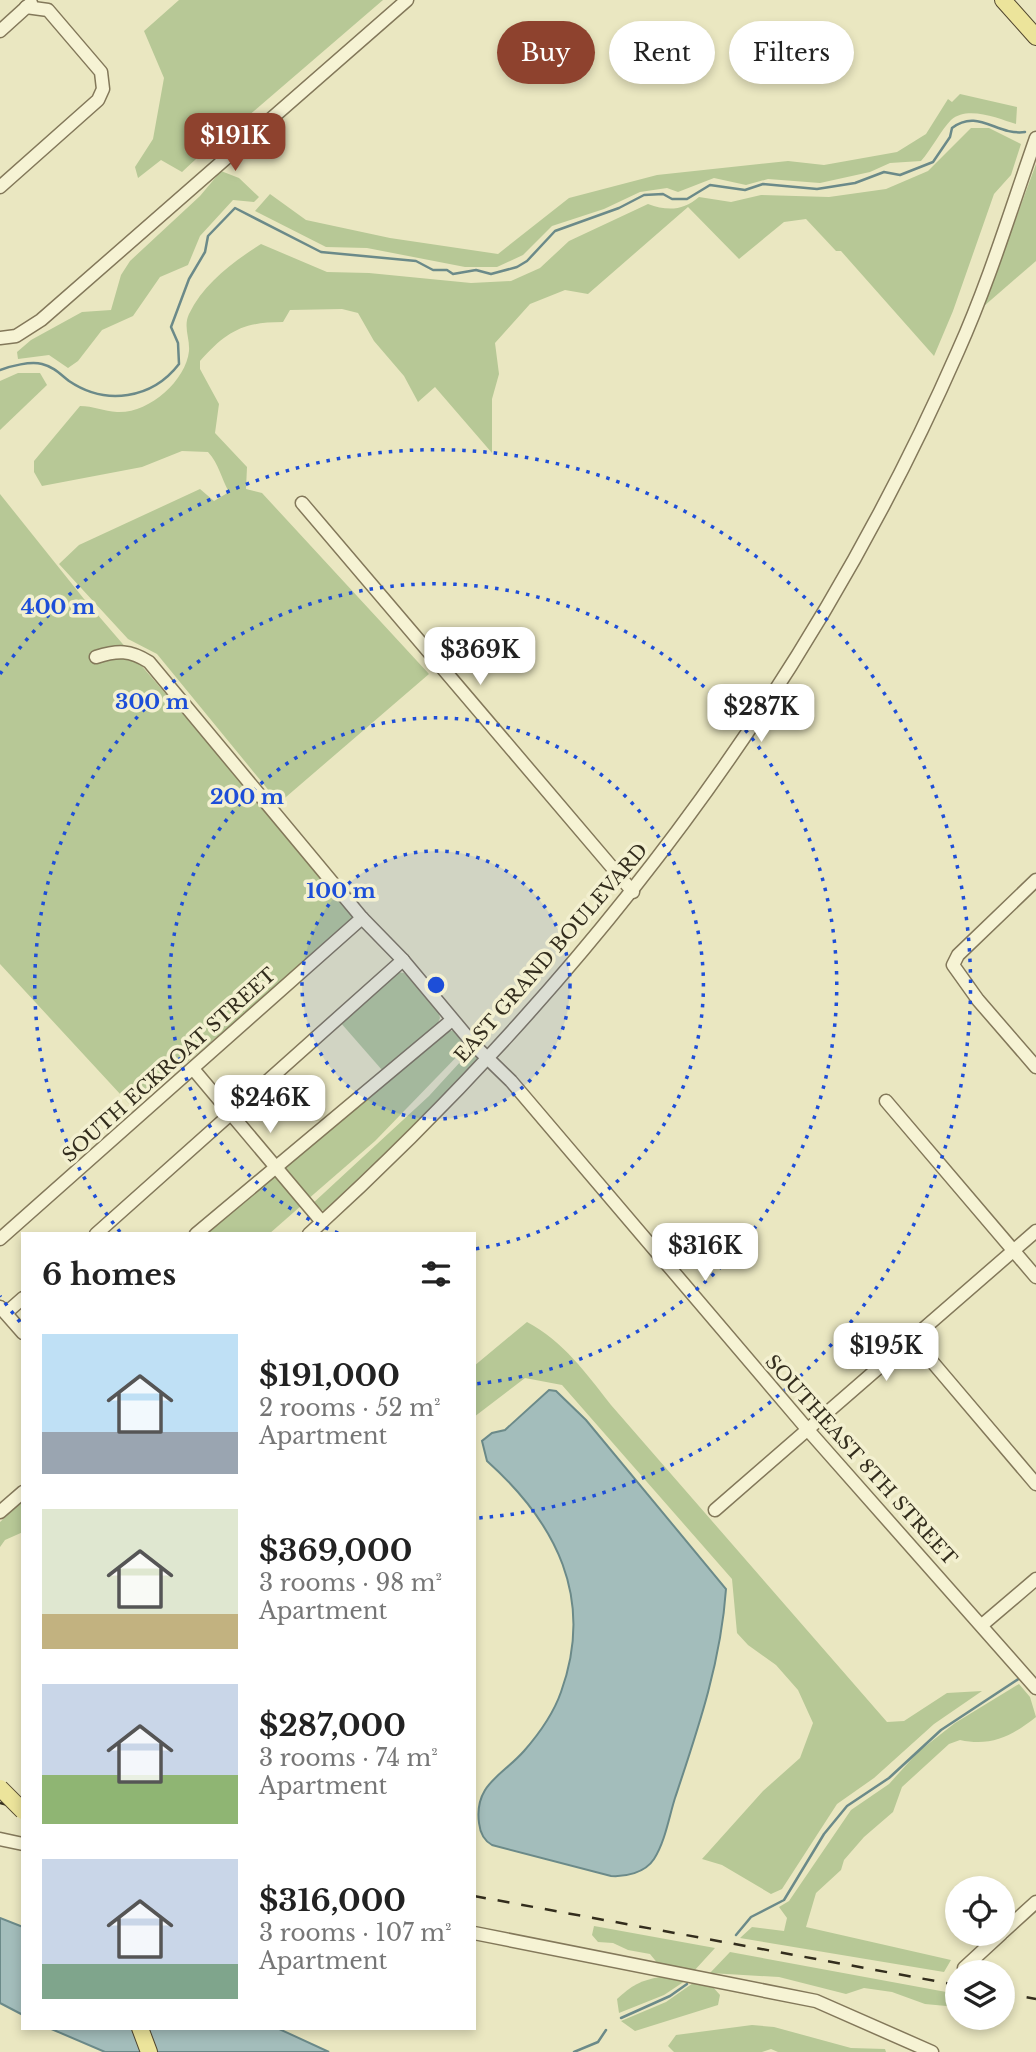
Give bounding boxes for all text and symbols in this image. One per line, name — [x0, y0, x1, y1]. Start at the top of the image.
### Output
chip: Buy — [497, 21, 595, 84]
chip: Rent — [609, 21, 715, 84]
chip: Filters — [729, 21, 854, 84]
pin: $191K — [186, 114, 284, 173]
text: $191K — [200, 122, 270, 150]
text: 400 m — [21, 594, 95, 620]
pin: $369K — [431, 628, 529, 687]
text: $369K — [440, 636, 520, 664]
pin: $287K — [712, 684, 810, 744]
text: 300 m — [115, 689, 189, 715]
text: $287K — [723, 693, 799, 721]
text: 200 m — [210, 784, 284, 810]
street label: EAST GRAND BOULEVARD — [450, 839, 652, 1067]
text: 100 m — [306, 878, 376, 904]
street label: SOUTH ECKROAT STREET — [58, 963, 280, 1167]
centre of rings — [424, 973, 448, 997]
pin: $246K — [221, 1076, 319, 1135]
text: $246K — [230, 1084, 310, 1112]
pin: $316K — [656, 1224, 754, 1283]
text: $316K — [668, 1232, 742, 1260]
icon: filters — [417, 1255, 455, 1293]
text: 6 homes — [42, 1256, 176, 1293]
pin: $195K — [837, 1324, 935, 1383]
text: $195K — [850, 1332, 922, 1360]
street label: SOUTHEAST 8TH STREET — [760, 1350, 962, 1570]
text: $191,000 — [259, 1357, 400, 1394]
icon: home — [98, 1362, 182, 1446]
text: 2 rooms · 52 m² — [259, 1394, 441, 1422]
text: Apartment — [259, 1422, 387, 1450]
text: $369,000 — [259, 1532, 412, 1569]
icon: home — [98, 1537, 182, 1621]
text: 3 rooms · 98 m² — [259, 1569, 442, 1597]
text: Apartment — [259, 1597, 387, 1625]
text: $287,000 — [259, 1707, 406, 1744]
icon: home — [98, 1712, 182, 1796]
text: 3 rooms · 74 m² — [259, 1744, 438, 1772]
text: Apartment — [259, 1772, 387, 1800]
map controls — [945, 1876, 1015, 2030]
button: locate — [945, 1876, 1015, 1946]
text: $316,000 — [259, 1882, 406, 1919]
icon: home — [98, 1887, 182, 1971]
text: 3 rooms · 107 m² — [259, 1919, 452, 1947]
text: Apartment — [259, 1947, 387, 1975]
button: layers — [945, 1960, 1015, 2030]

